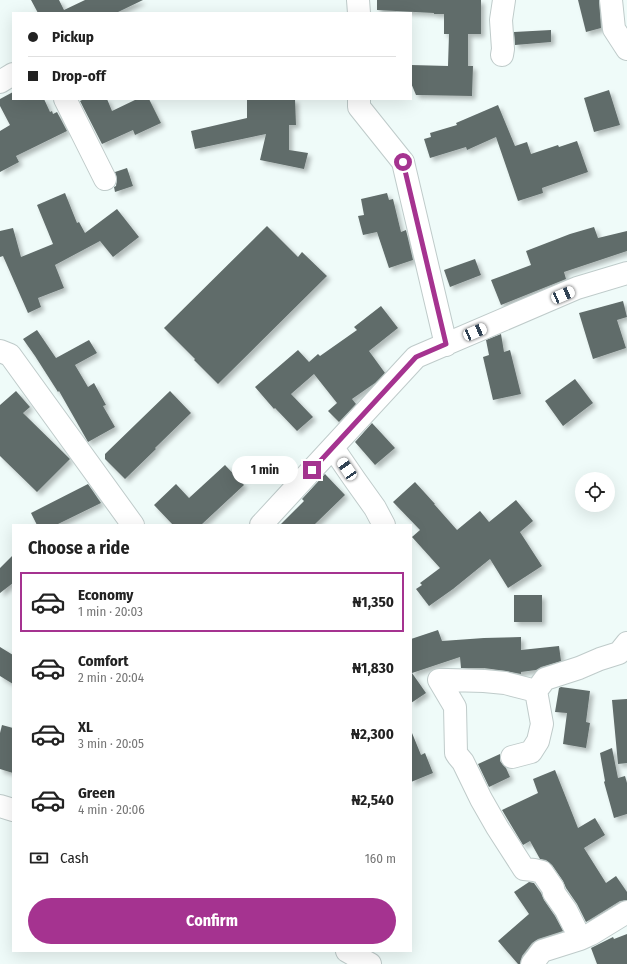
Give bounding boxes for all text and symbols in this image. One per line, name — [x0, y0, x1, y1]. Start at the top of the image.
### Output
text: Pickup — [52, 28, 94, 46]
text: Drop-off — [52, 67, 106, 85]
route start — [394, 153, 412, 171]
car — [550, 285, 576, 305]
car — [462, 322, 488, 342]
callout: 1 min — [232, 456, 298, 484]
car — [335, 456, 359, 482]
route end — [303, 461, 321, 479]
text: 1 min — [251, 462, 279, 477]
map controls — [575, 472, 615, 512]
button: locate — [575, 472, 615, 512]
text: Choose a ride — [28, 537, 130, 559]
icon: car — [30, 584, 66, 620]
text: Economy — [78, 586, 133, 604]
text: ₦1,350 — [353, 593, 394, 611]
text: 1 min · 20:03 — [78, 604, 143, 619]
icon: car — [30, 650, 66, 686]
text: Comfort — [78, 652, 129, 670]
text: ₦1,830 — [352, 659, 394, 677]
text: 2 min · 20:04 — [78, 670, 144, 685]
icon: car — [30, 716, 66, 752]
text: XL — [78, 718, 93, 736]
text: ₦2,300 — [351, 725, 394, 743]
text: 3 min · 20:05 — [78, 736, 144, 751]
icon: car — [30, 782, 66, 818]
text: Green — [78, 784, 115, 802]
text: ₦2,540 — [351, 791, 394, 809]
text: 4 min · 20:06 — [78, 802, 145, 817]
icon: cash — [28, 847, 50, 869]
text: Cash — [60, 849, 89, 867]
text: 160 m — [365, 851, 396, 866]
button: Confirm — [28, 898, 396, 944]

